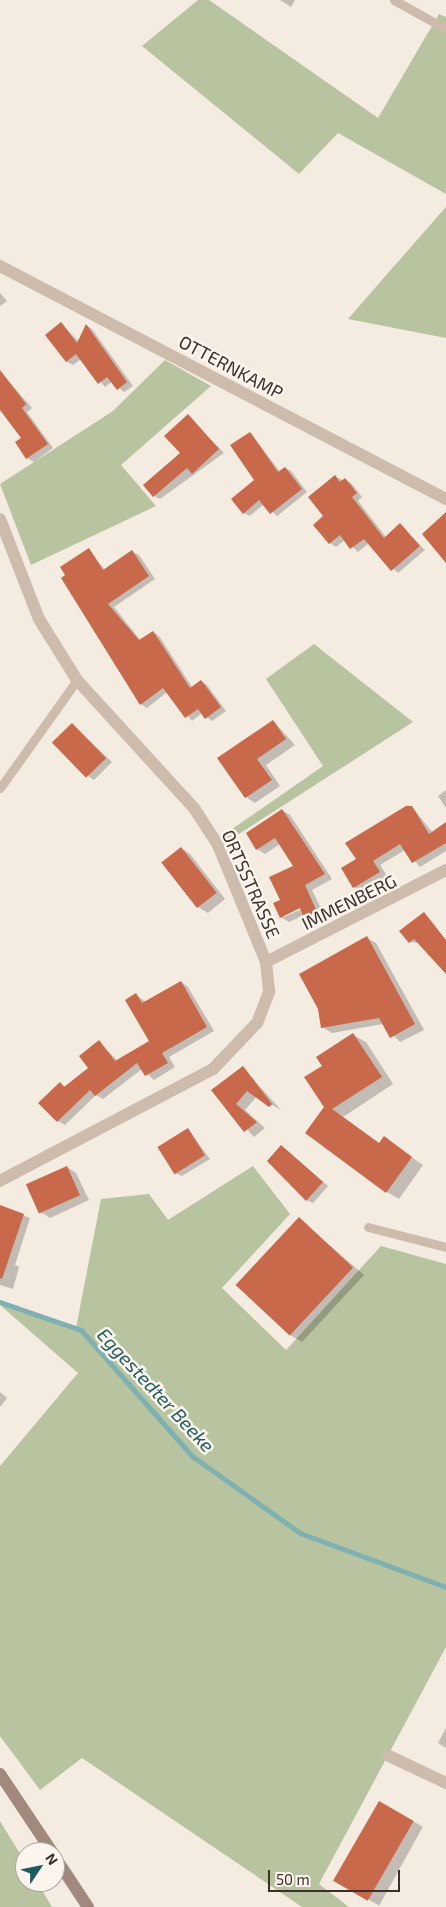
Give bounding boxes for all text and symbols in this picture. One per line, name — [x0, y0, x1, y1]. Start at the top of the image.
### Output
street label: OTTERNKAMP — [175, 331, 287, 403]
street label: ORTSSTRASSE — [217, 826, 285, 942]
street label: IMMENBERG — [298, 870, 400, 934]
water label: Eggestedter Beeke — [93, 1323, 219, 1457]
north arrow — [15, 1842, 65, 1892]
text: N — [42, 1850, 62, 1868]
scale bar — [271, 1860, 404, 1892]
text: 50 m — [276, 1870, 310, 1888]

